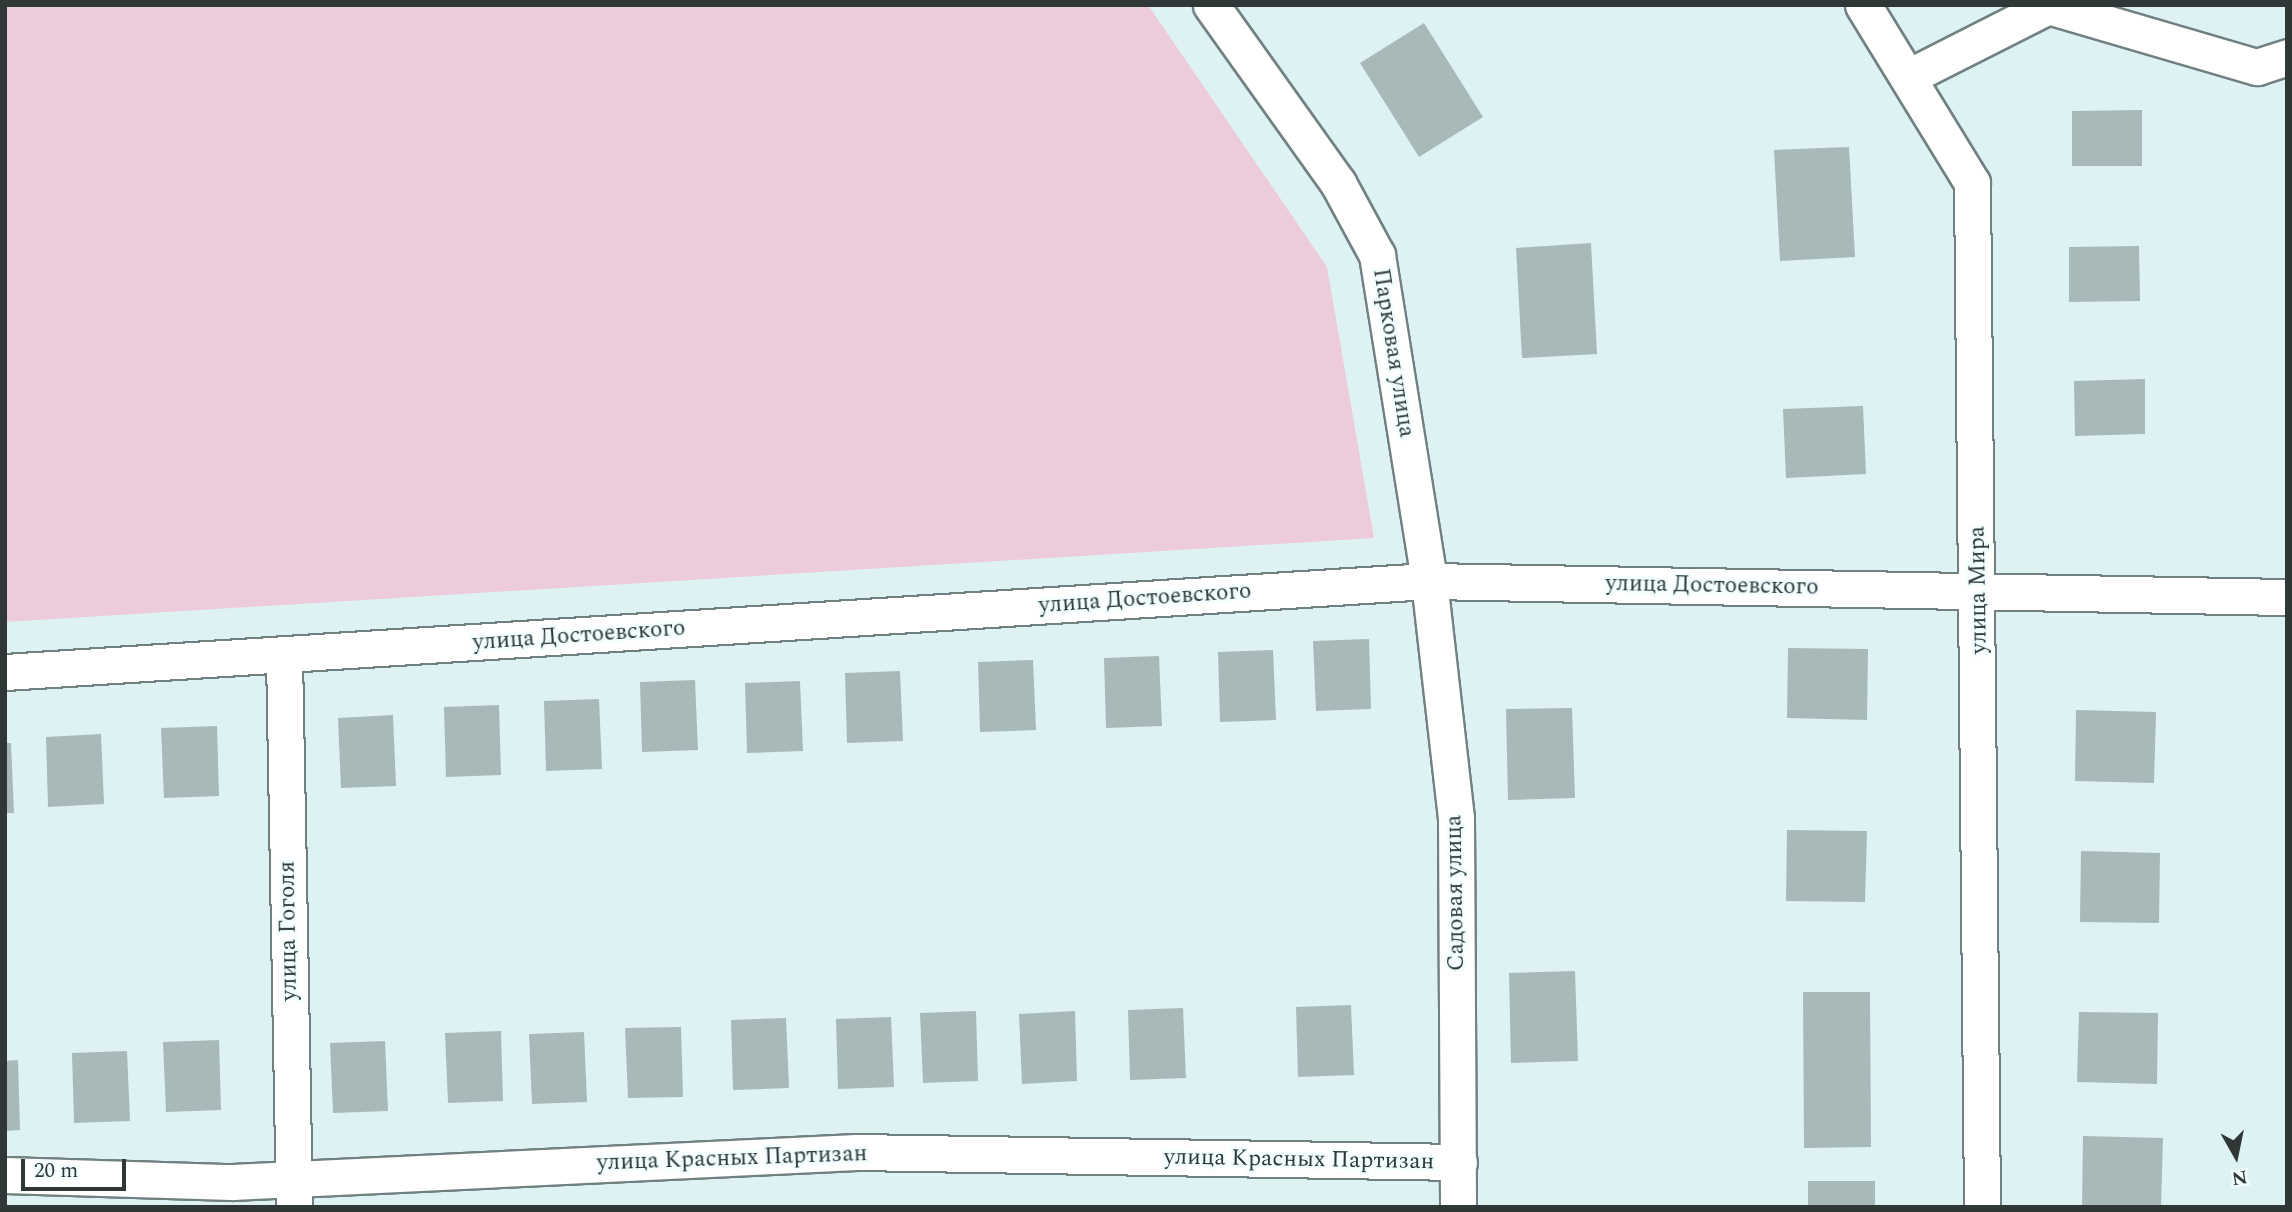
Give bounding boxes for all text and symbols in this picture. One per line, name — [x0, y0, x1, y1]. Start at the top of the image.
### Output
street label: Парковая улица — [1366, 267, 1420, 439]
street label: улица Мира — [1964, 526, 1994, 654]
street label: улица Достоевского — [1605, 570, 1819, 602]
street label: улица Достоевского — [1038, 578, 1252, 620]
street label: улица Достоевского — [472, 615, 686, 657]
street label: Садовая улица — [1441, 815, 1471, 971]
street label: улица Гоголя — [274, 861, 304, 1001]
north arrow — [2201, 1121, 2271, 1191]
street label: улица Красных Партизан — [596, 1140, 868, 1178]
street label: улица Красных Партизан — [1164, 1144, 1434, 1176]
scale bar — [24, 1146, 130, 1190]
text: 20 m — [34, 1155, 78, 1187]
text: N — [2229, 1162, 2249, 1193]

